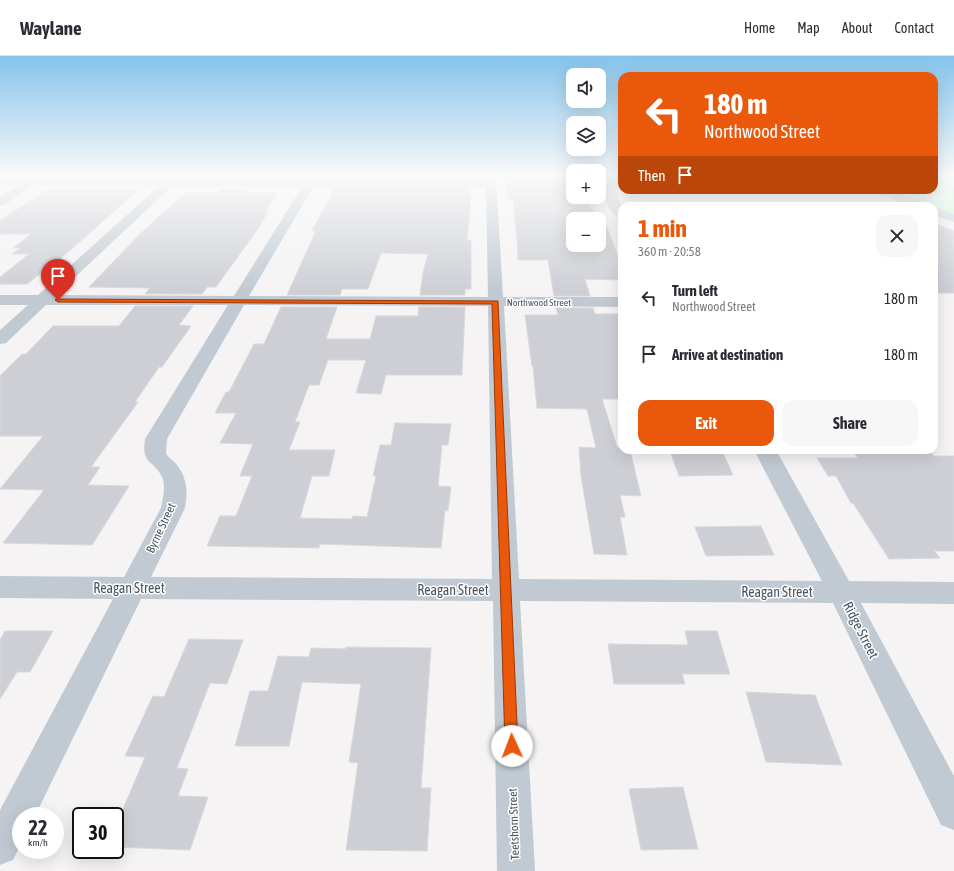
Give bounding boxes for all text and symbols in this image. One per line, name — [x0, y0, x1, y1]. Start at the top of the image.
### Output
text: Waylane — [20, 17, 82, 39]
text: Home — [744, 20, 775, 36]
text: Map — [797, 20, 820, 36]
text: About — [842, 20, 873, 36]
text: Contact — [895, 20, 934, 36]
map controls — [566, 68, 606, 252]
button: sound — [566, 68, 606, 108]
icon: left — [638, 88, 690, 140]
text: 180 m — [704, 88, 767, 120]
button: layers — [566, 116, 606, 156]
text: Northwood Street — [704, 121, 820, 142]
button: + — [566, 164, 606, 204]
icon: arrive — [674, 164, 696, 186]
text: Then — [638, 167, 666, 184]
button: − — [566, 212, 606, 252]
text: 1 min — [638, 215, 687, 242]
button: close — [876, 215, 918, 257]
text: 360 m · 20:58 — [638, 244, 701, 259]
pin — [41, 259, 75, 300]
icon: arrive — [47, 265, 69, 287]
text: Turn left — [672, 282, 718, 299]
icon: left — [638, 287, 660, 309]
text: 180 m — [884, 290, 918, 307]
street label: Northwood Street — [507, 297, 571, 308]
text: Northwood Street — [672, 299, 756, 314]
icon: arrive — [638, 343, 660, 365]
text: Arrive at destination — [672, 346, 783, 363]
text: 180 m — [884, 346, 918, 363]
button: Exit — [638, 400, 774, 446]
button: Share — [782, 400, 918, 446]
street label: Byrne Street — [143, 500, 179, 555]
street label: Reagan Street — [93, 580, 165, 596]
street label: Reagan Street — [417, 582, 489, 598]
street label: Reagan Street — [741, 584, 813, 600]
street label: Ridge Street — [840, 599, 882, 661]
position arrow — [491, 725, 533, 767]
street label: Teetshorn Street — [506, 787, 522, 860]
speed limit sign: 30 — [72, 807, 124, 859]
text: 22 — [29, 816, 47, 839]
text: km/h — [28, 837, 48, 848]

